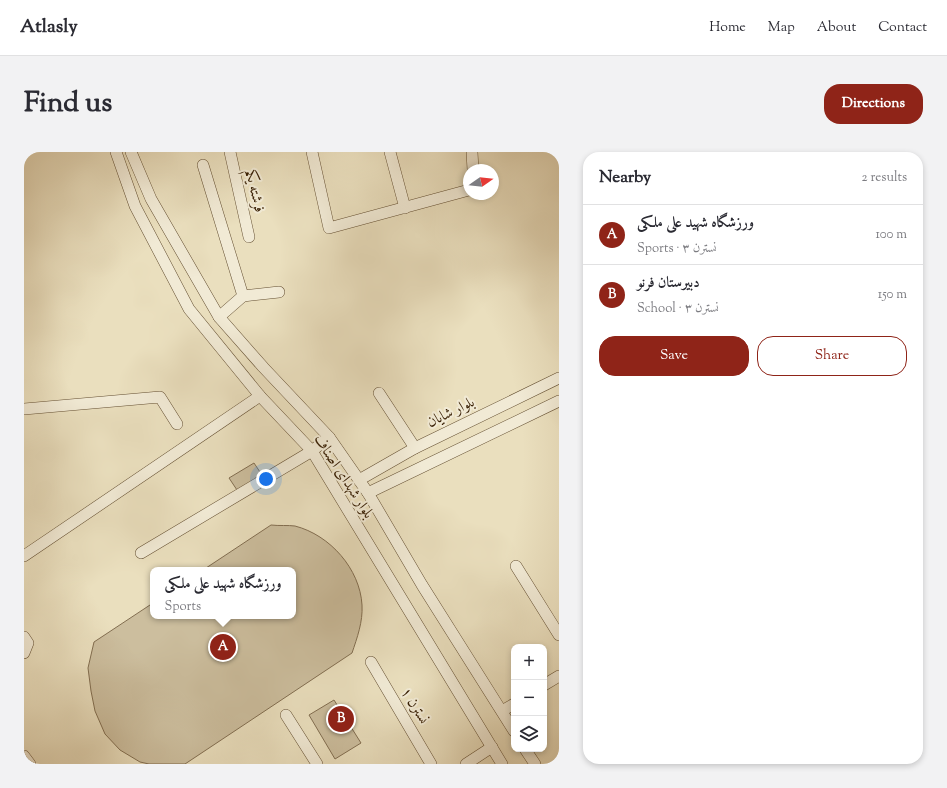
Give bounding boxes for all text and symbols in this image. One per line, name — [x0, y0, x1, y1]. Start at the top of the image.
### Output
text: Atlasly — [20, 14, 78, 41]
text: Home — [709, 18, 746, 38]
text: Map — [768, 18, 795, 38]
text: About — [817, 18, 856, 38]
text: Contact — [878, 18, 927, 38]
text: Find us — [24, 84, 112, 124]
button: Directions — [824, 84, 923, 124]
north arrow — [463, 164, 499, 200]
text: Nearby — [599, 166, 651, 190]
street label: فرشته یکم — [237, 167, 269, 215]
text: 2 results — [862, 169, 907, 187]
text: ورزشگاه شهید علی ملکی — [637, 213, 754, 234]
text: A — [607, 226, 617, 244]
text: 100 m — [875, 226, 907, 244]
text: Sports · نسترن ۳ — [637, 240, 717, 258]
text: دبیرستان فرنو — [637, 273, 700, 294]
text: B — [608, 286, 616, 304]
text: 150 m — [878, 286, 907, 304]
text: School · نسترن ۳ — [637, 300, 719, 318]
button: Save — [599, 336, 749, 376]
button: Share — [757, 336, 907, 376]
street label: بلوار شایان — [424, 392, 479, 434]
street label: بلوار شهدای اصناف — [308, 431, 378, 523]
your location — [256, 469, 276, 489]
popup — [150, 567, 296, 619]
text: ورزشگاه شهید علی ملکی — [165, 574, 281, 595]
text: Sports — [165, 598, 201, 616]
pin: A — [210, 632, 236, 662]
map controls — [511, 644, 547, 752]
button: + — [511, 644, 547, 680]
button: − — [511, 680, 547, 716]
street label: نسترن ۱ — [395, 684, 433, 728]
pin: B — [328, 704, 354, 734]
button: layers — [511, 716, 547, 752]

